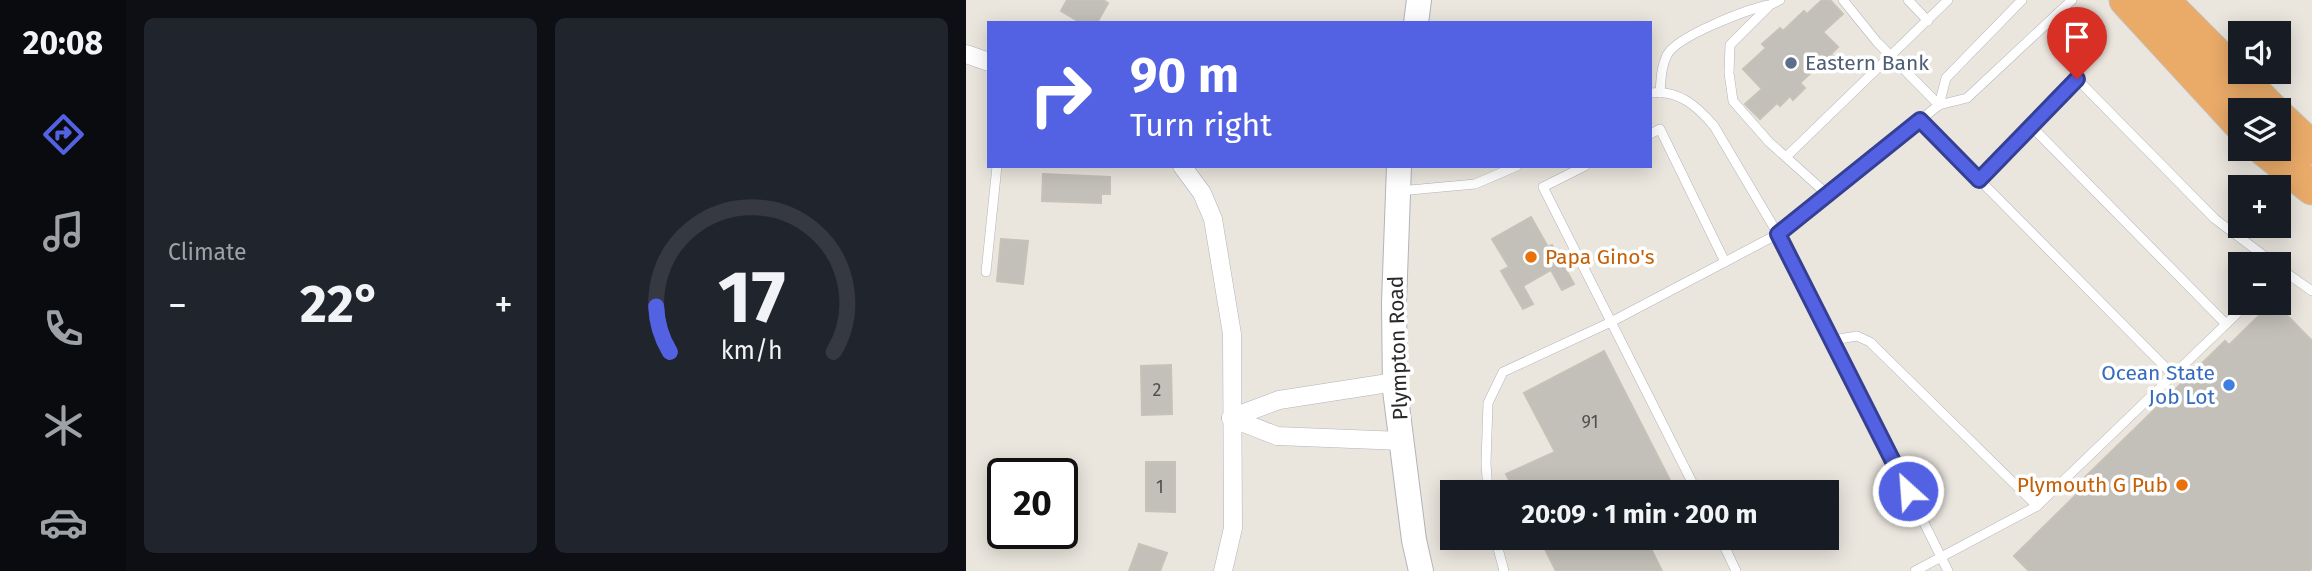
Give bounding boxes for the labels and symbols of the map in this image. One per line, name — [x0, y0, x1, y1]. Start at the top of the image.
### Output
pin — [2047, 7, 2107, 79]
place label: Eastern Bank — [1805, 50, 1929, 76]
marker: Eastern Bank — [1783, 55, 1799, 71]
place label: Papa Gino's — [1545, 244, 1655, 270]
marker: Papa Gino's — [1523, 249, 1539, 265]
street label: Plympton Road — [1382, 275, 1414, 421]
place label: Ocean State Job Lot — [2101, 360, 2215, 410]
marker: Ocean State Job Lot — [2221, 377, 2237, 393]
house number: 2 — [1153, 379, 1162, 401]
house number: 91 — [1582, 411, 1598, 433]
position arrow — [1871, 454, 1945, 528]
speed limit sign: 20 — [987, 458, 1078, 549]
place label: Plymouth G Pub — [2017, 472, 2168, 498]
house number: 1 — [1156, 476, 1164, 498]
marker: Plymouth G Pub — [2174, 477, 2190, 493]

